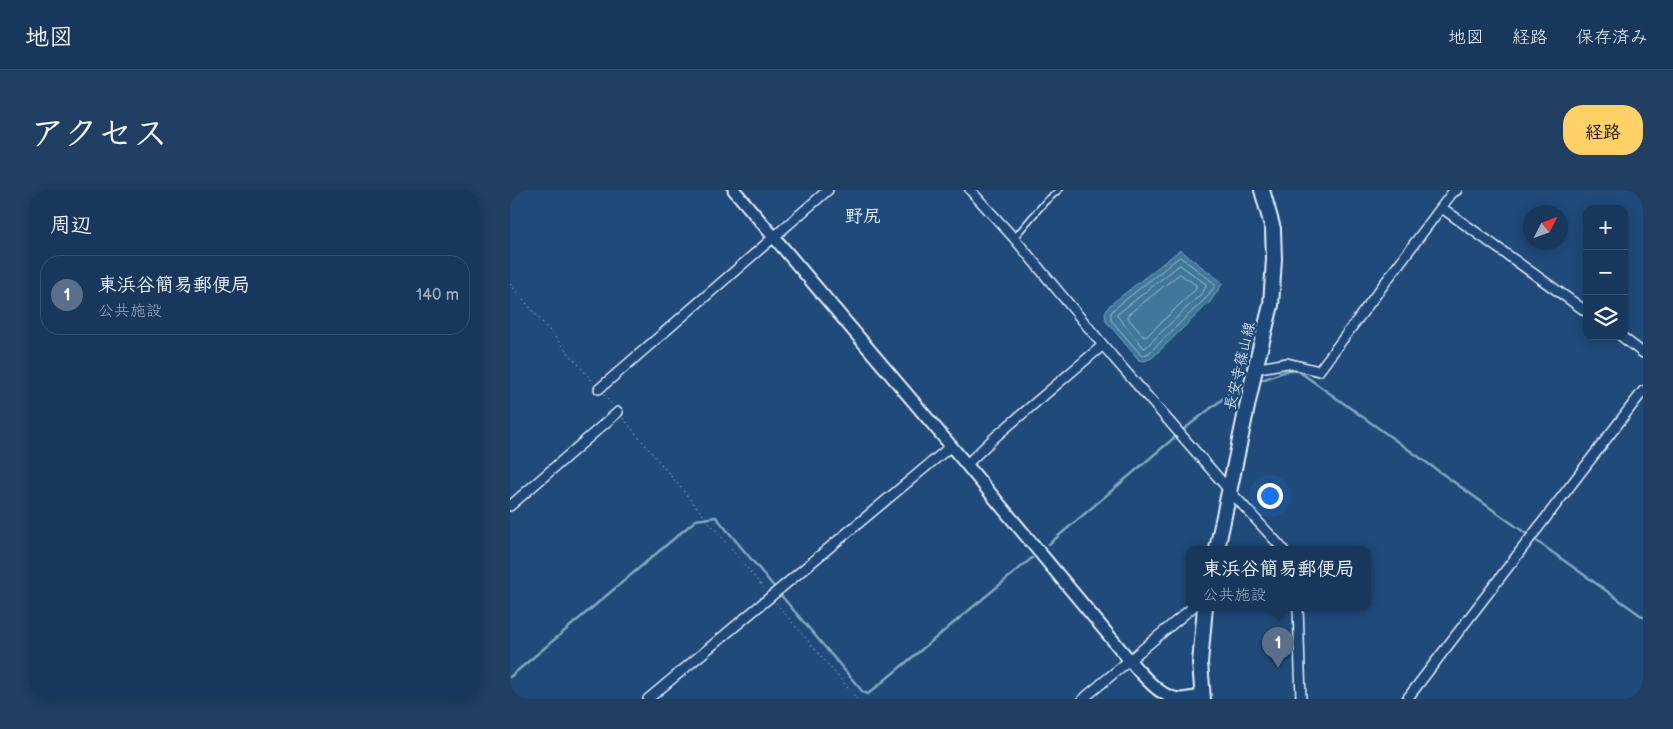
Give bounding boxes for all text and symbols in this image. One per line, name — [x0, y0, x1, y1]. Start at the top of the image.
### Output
text: 地図 — [25, 23, 73, 52]
text: 地図 — [1448, 27, 1484, 48]
text: 経路 — [1512, 27, 1548, 48]
text: 保存済み — [1576, 27, 1648, 48]
button: 経路 — [1563, 105, 1643, 155]
text: アクセス — [30, 113, 168, 156]
north arrow — [1523, 205, 1568, 250]
map controls — [1583, 205, 1628, 340]
button: + — [1583, 205, 1628, 250]
district label: 野尻 — [845, 206, 881, 227]
text: 周辺 — [50, 213, 92, 238]
button: − — [1583, 250, 1628, 295]
text: 東浜谷簡易郵便局 — [98, 274, 250, 297]
text: 1 — [64, 286, 70, 305]
text: 140 m — [416, 286, 459, 305]
button: layers — [1583, 295, 1628, 340]
text: 公共施設 — [98, 302, 162, 321]
street label: 長安寺篠山線 — [1221, 320, 1259, 412]
your location — [1257, 483, 1283, 509]
popup — [1186, 546, 1371, 611]
text: 東浜谷簡易郵便局 — [1202, 558, 1355, 581]
text: 公共施設 — [1202, 586, 1267, 605]
pin: 1 — [1262, 627, 1294, 668]

